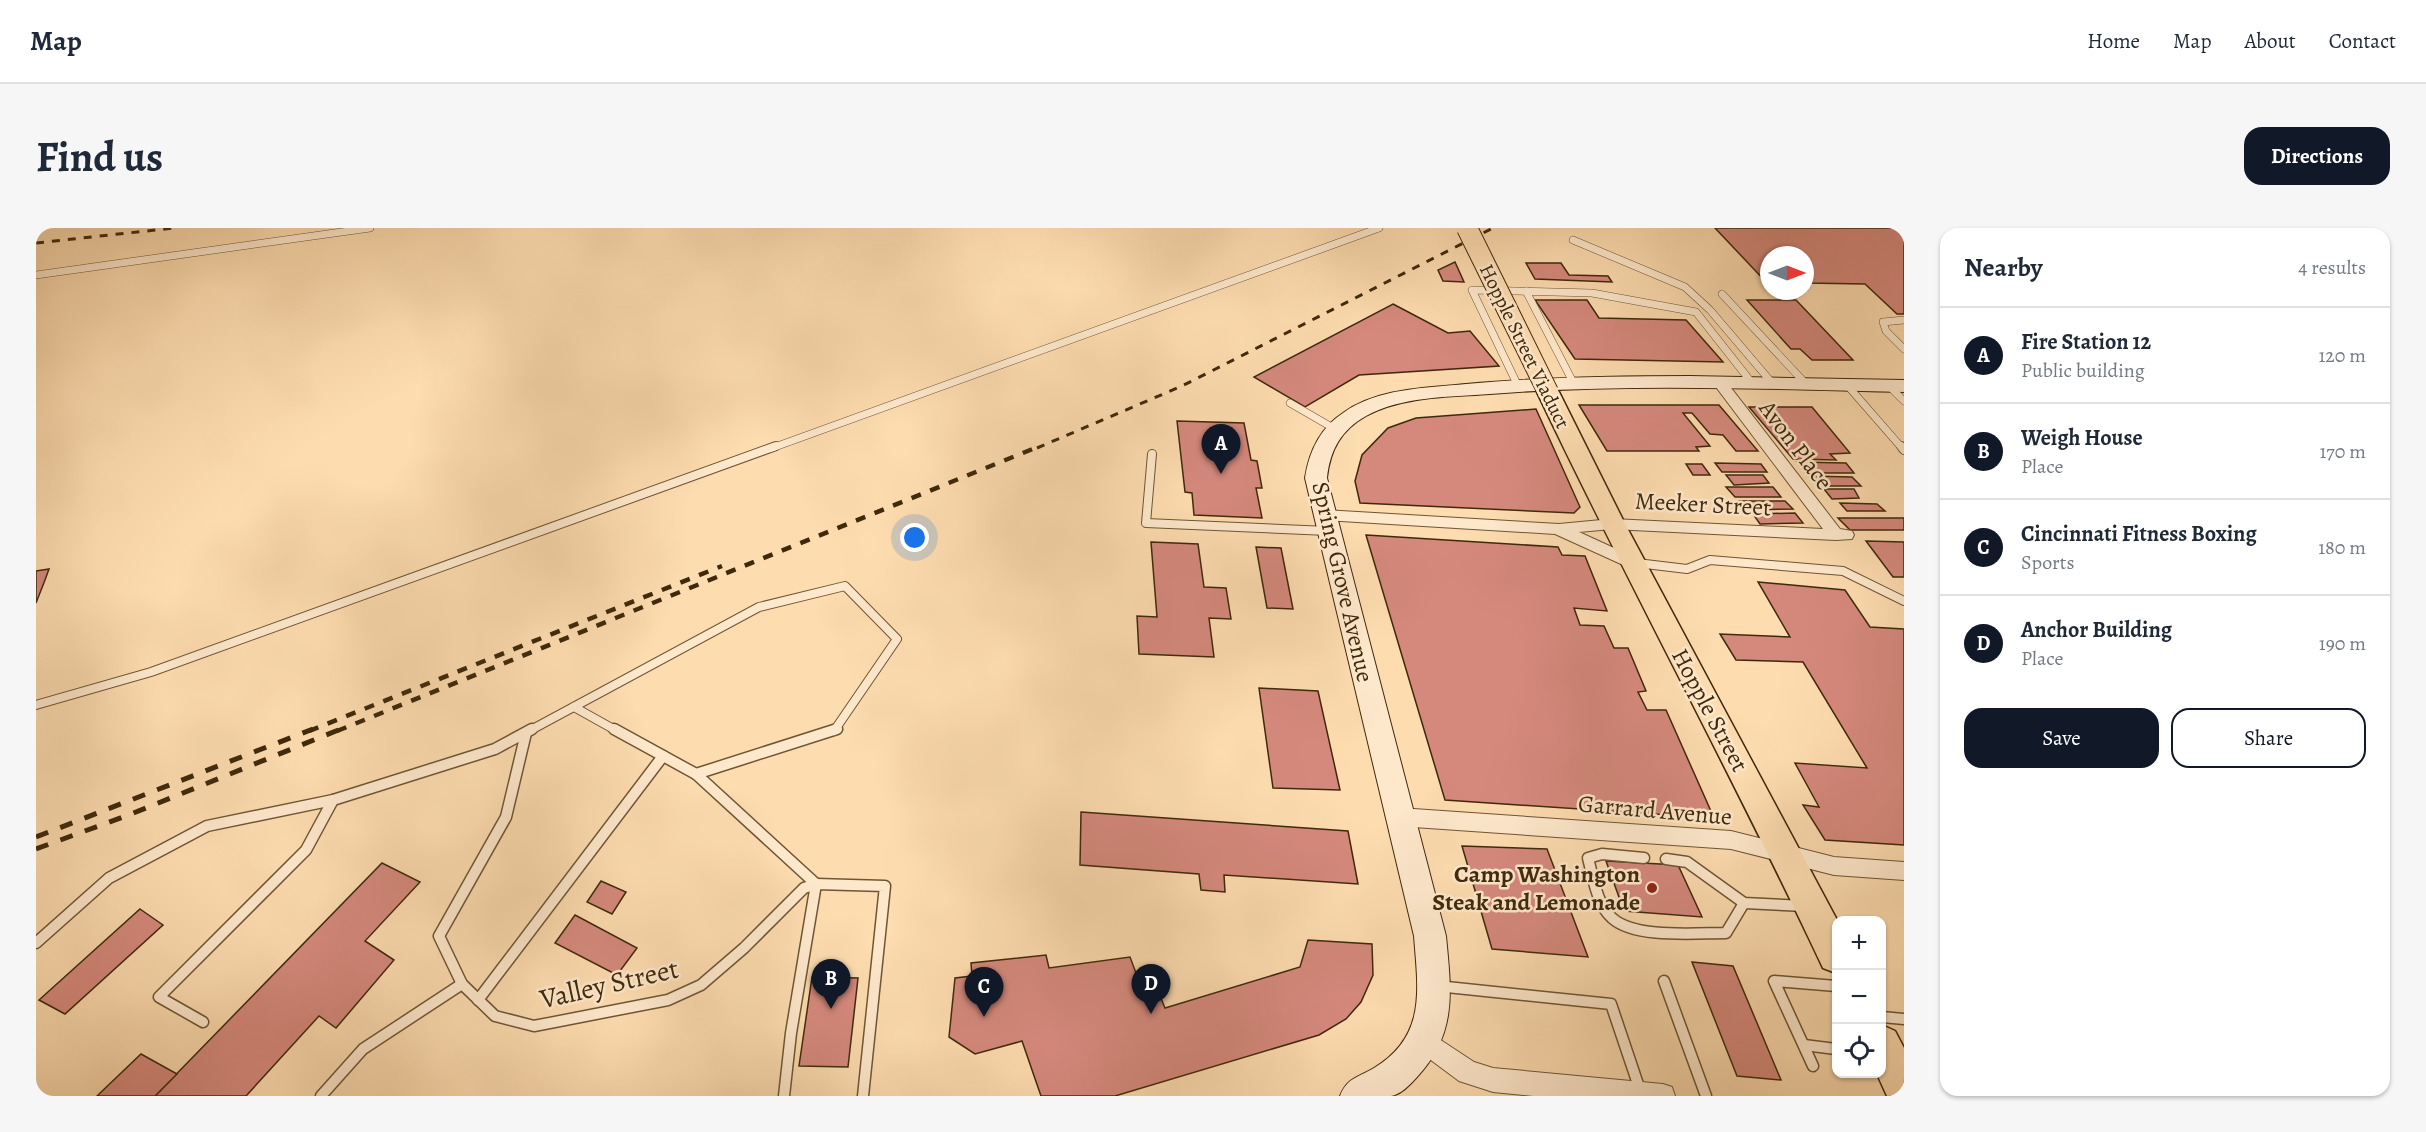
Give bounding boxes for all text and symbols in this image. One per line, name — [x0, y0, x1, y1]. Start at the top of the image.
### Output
text: Map — [30, 22, 82, 60]
text: Home — [2087, 27, 2140, 55]
text: Map — [2173, 27, 2211, 55]
text: About — [2244, 27, 2296, 55]
text: Contact — [2329, 27, 2396, 55]
button: Directions — [2244, 127, 2390, 185]
text: Find us — [36, 128, 163, 185]
north arrow — [1760, 246, 1814, 300]
text: Nearby — [1964, 250, 2043, 285]
text: 4 results — [2298, 254, 2366, 281]
street label: Hopple Street Viaduct — [1473, 260, 1576, 433]
text: Fire Station 12 — [2021, 327, 2151, 357]
text: A — [1977, 342, 1990, 369]
text: 120 m — [2318, 342, 2366, 369]
text: Public building — [2021, 357, 2145, 384]
street label: Avon Place — [1751, 393, 1840, 496]
text: Weigh House — [2021, 423, 2143, 453]
pin: A — [1202, 424, 1240, 474]
text: B — [1977, 438, 1990, 465]
text: 170 m — [2320, 438, 2366, 465]
text: Place — [2021, 453, 2063, 480]
street label: Spring Grove Avenue — [1304, 479, 1382, 685]
street label: Meeker Street — [1634, 484, 1772, 524]
text: Cincinnati Fitness Boxing — [2021, 519, 2257, 549]
your location — [900, 523, 929, 552]
text: C — [1977, 534, 1990, 561]
text: 180 m — [2318, 534, 2366, 561]
text: Sports — [2021, 549, 2074, 576]
text: Anchor Building — [2021, 615, 2172, 645]
text: D — [1977, 630, 1990, 657]
text: 190 m — [2319, 630, 2366, 657]
street label: Hopple Street — [1664, 643, 1756, 777]
text: Place — [2021, 645, 2063, 672]
button: Save — [1964, 708, 2159, 768]
button: Share — [2171, 708, 2366, 768]
street label: Garrard Avenue — [1577, 787, 1733, 833]
place label: Camp Washington Steak and Lemonade — [1432, 858, 1641, 918]
marker: Camp Washington Steak and Lemonade — [1645, 881, 1659, 895]
map controls — [1832, 916, 1886, 1078]
button: + — [1832, 916, 1886, 970]
street label: Valley Street — [535, 950, 682, 1019]
pin: B — [812, 960, 850, 1009]
pin: D — [1132, 964, 1170, 1014]
pin: C — [964, 968, 1004, 1017]
button: − — [1832, 970, 1886, 1024]
button: locate — [1832, 1024, 1886, 1078]

